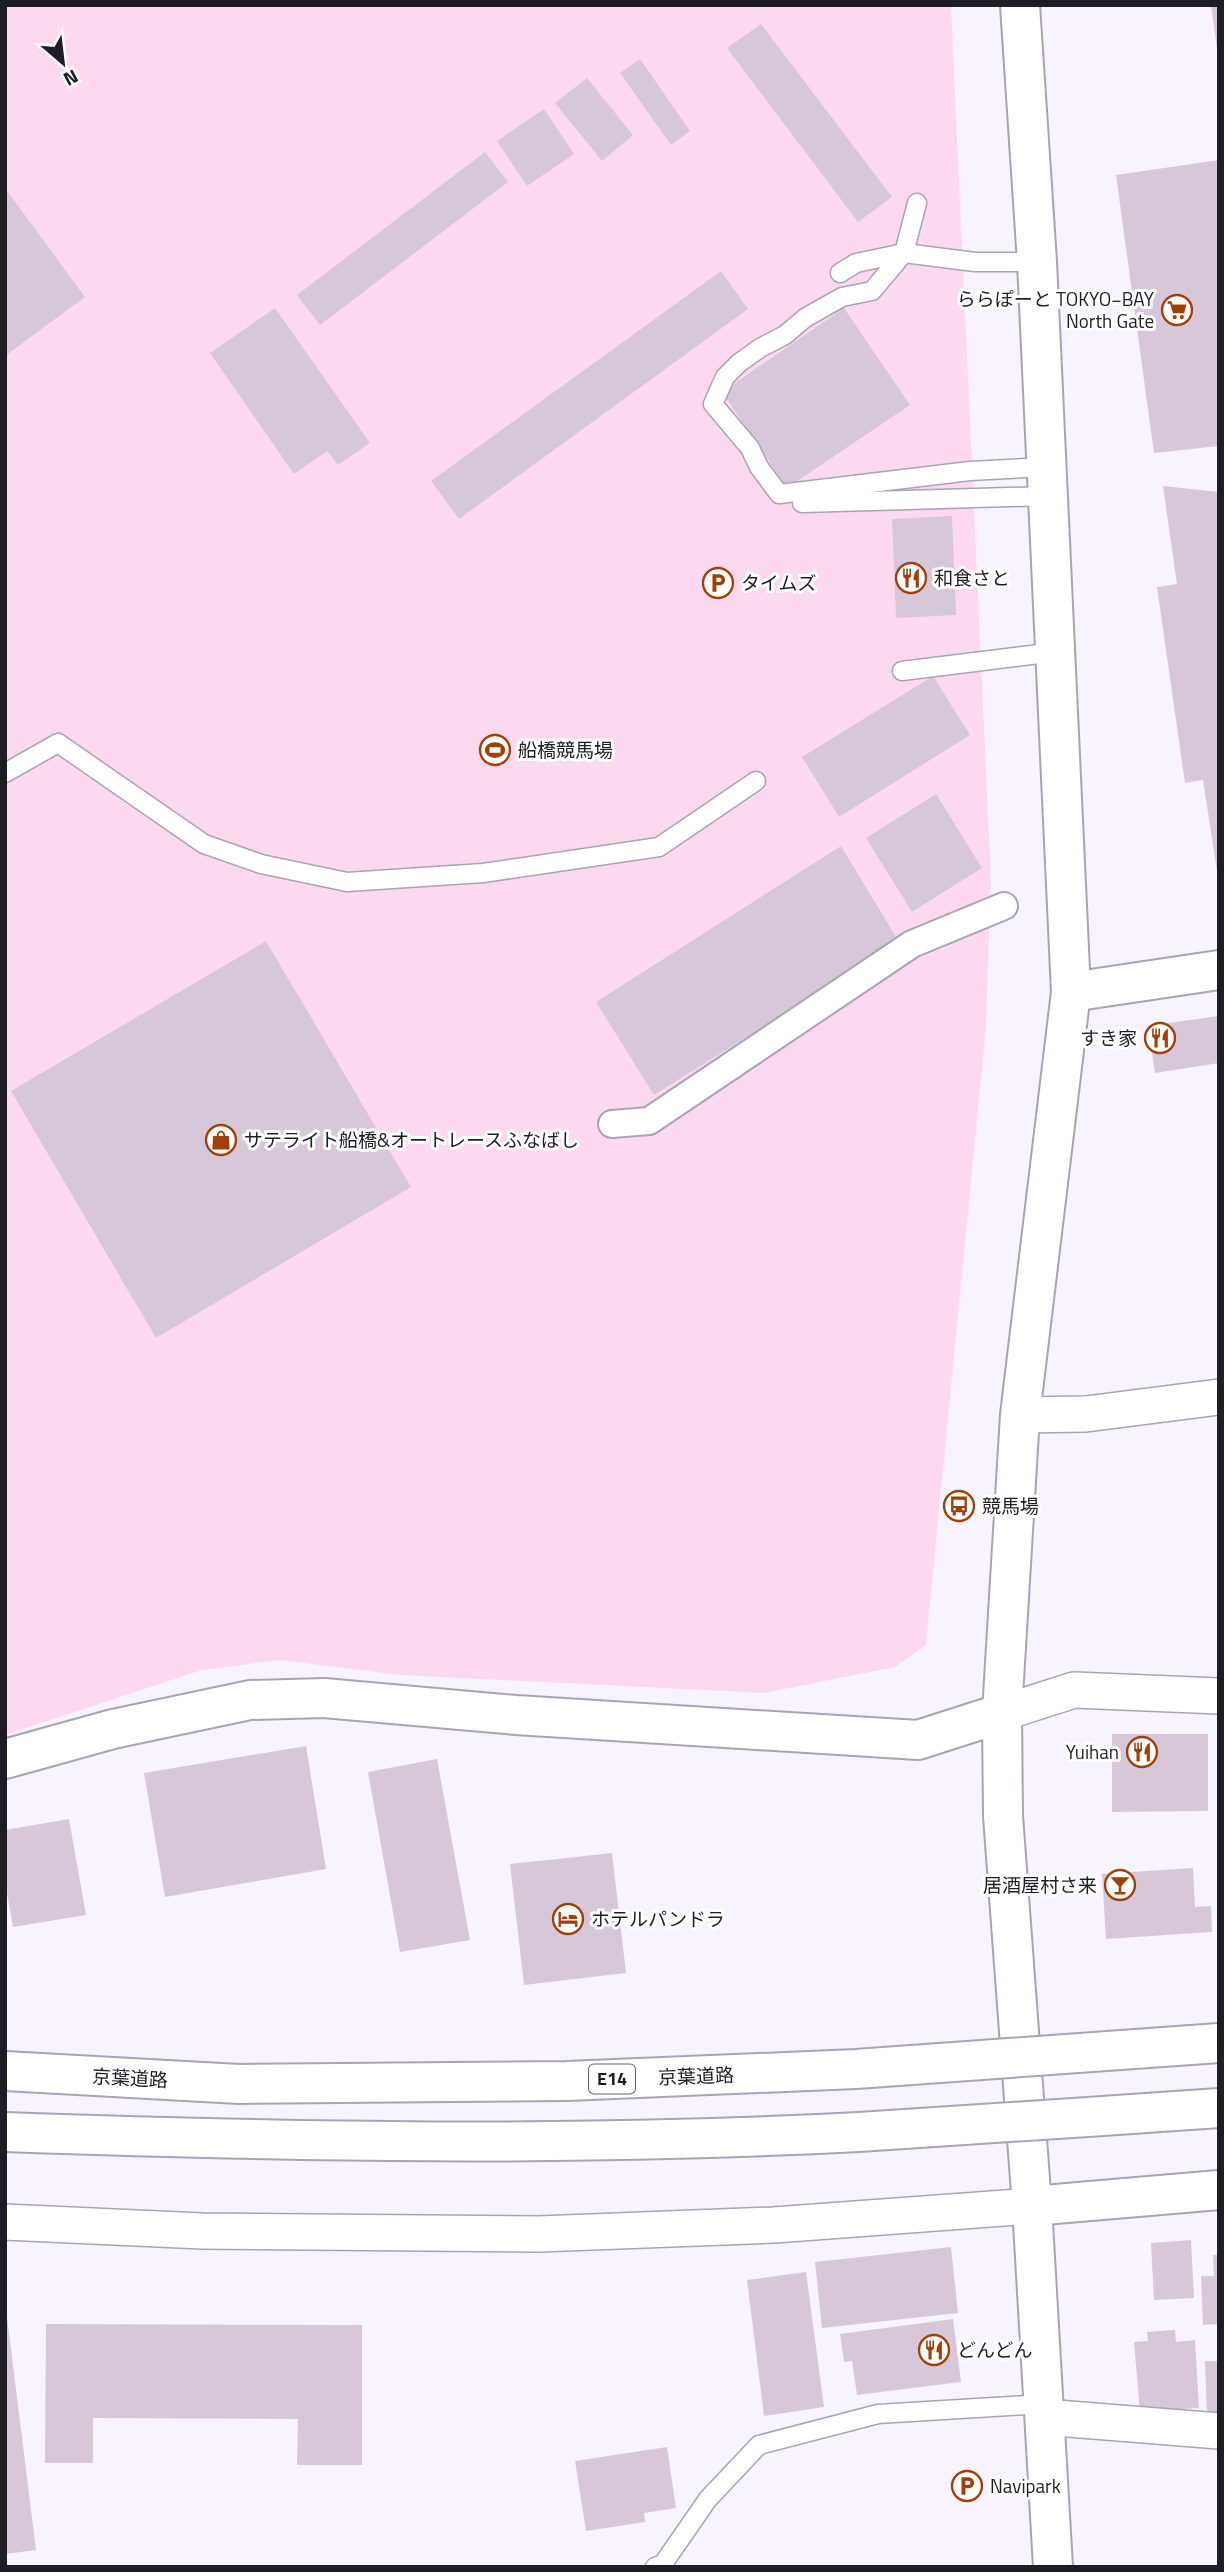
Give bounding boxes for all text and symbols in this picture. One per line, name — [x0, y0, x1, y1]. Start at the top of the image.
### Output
north arrow — [28, 28, 98, 98]
text: N — [59, 63, 84, 94]
place label: ららぽーと TOKYO−BAY North Gate — [957, 284, 1155, 335]
supermarket icon: ららぽーと TOKYO−BAY North Gate — [1160, 293, 1194, 327]
restaurant icon: 和食さと — [894, 561, 928, 595]
place label: 和食さと — [934, 563, 1010, 592]
parking icon: タイムズ — [701, 566, 735, 600]
place label: タイムズ — [741, 568, 817, 597]
sports icon: 船橋競馬場 — [478, 733, 512, 767]
place label: 船橋競馬場 — [518, 735, 613, 764]
restaurant icon: すき家 — [1143, 1021, 1177, 1055]
place label: すき家 — [1080, 1023, 1137, 1052]
shop icon: サテライト船橋&オートレースふなばし — [204, 1123, 238, 1157]
place label: サテライト船橋&オートレースふなばし — [244, 1125, 579, 1154]
bus stop icon: 競馬場 — [942, 1489, 976, 1523]
place label: 競馬場 — [982, 1491, 1039, 1520]
restaurant icon: Yuihan — [1125, 1735, 1159, 1769]
place label: Yuihan — [1066, 1737, 1119, 1766]
bar icon: 居酒屋村さ来 — [1103, 1868, 1137, 1902]
place label: 居酒屋村さ来 — [983, 1870, 1097, 1899]
hotel icon: ホテルパンドラ — [551, 1902, 585, 1936]
place label: ホテルパンドラ — [591, 1904, 725, 1933]
street label: 京葉道路 — [657, 2060, 734, 2091]
street label: 京葉道路 — [91, 2061, 169, 2094]
road number: E14 — [589, 2064, 635, 2094]
restaurant icon: どんどん — [917, 2333, 951, 2367]
place label: どんどん — [957, 2335, 1032, 2364]
parking icon: Navipark — [950, 2469, 984, 2503]
place label: Navipark — [990, 2471, 1061, 2500]

